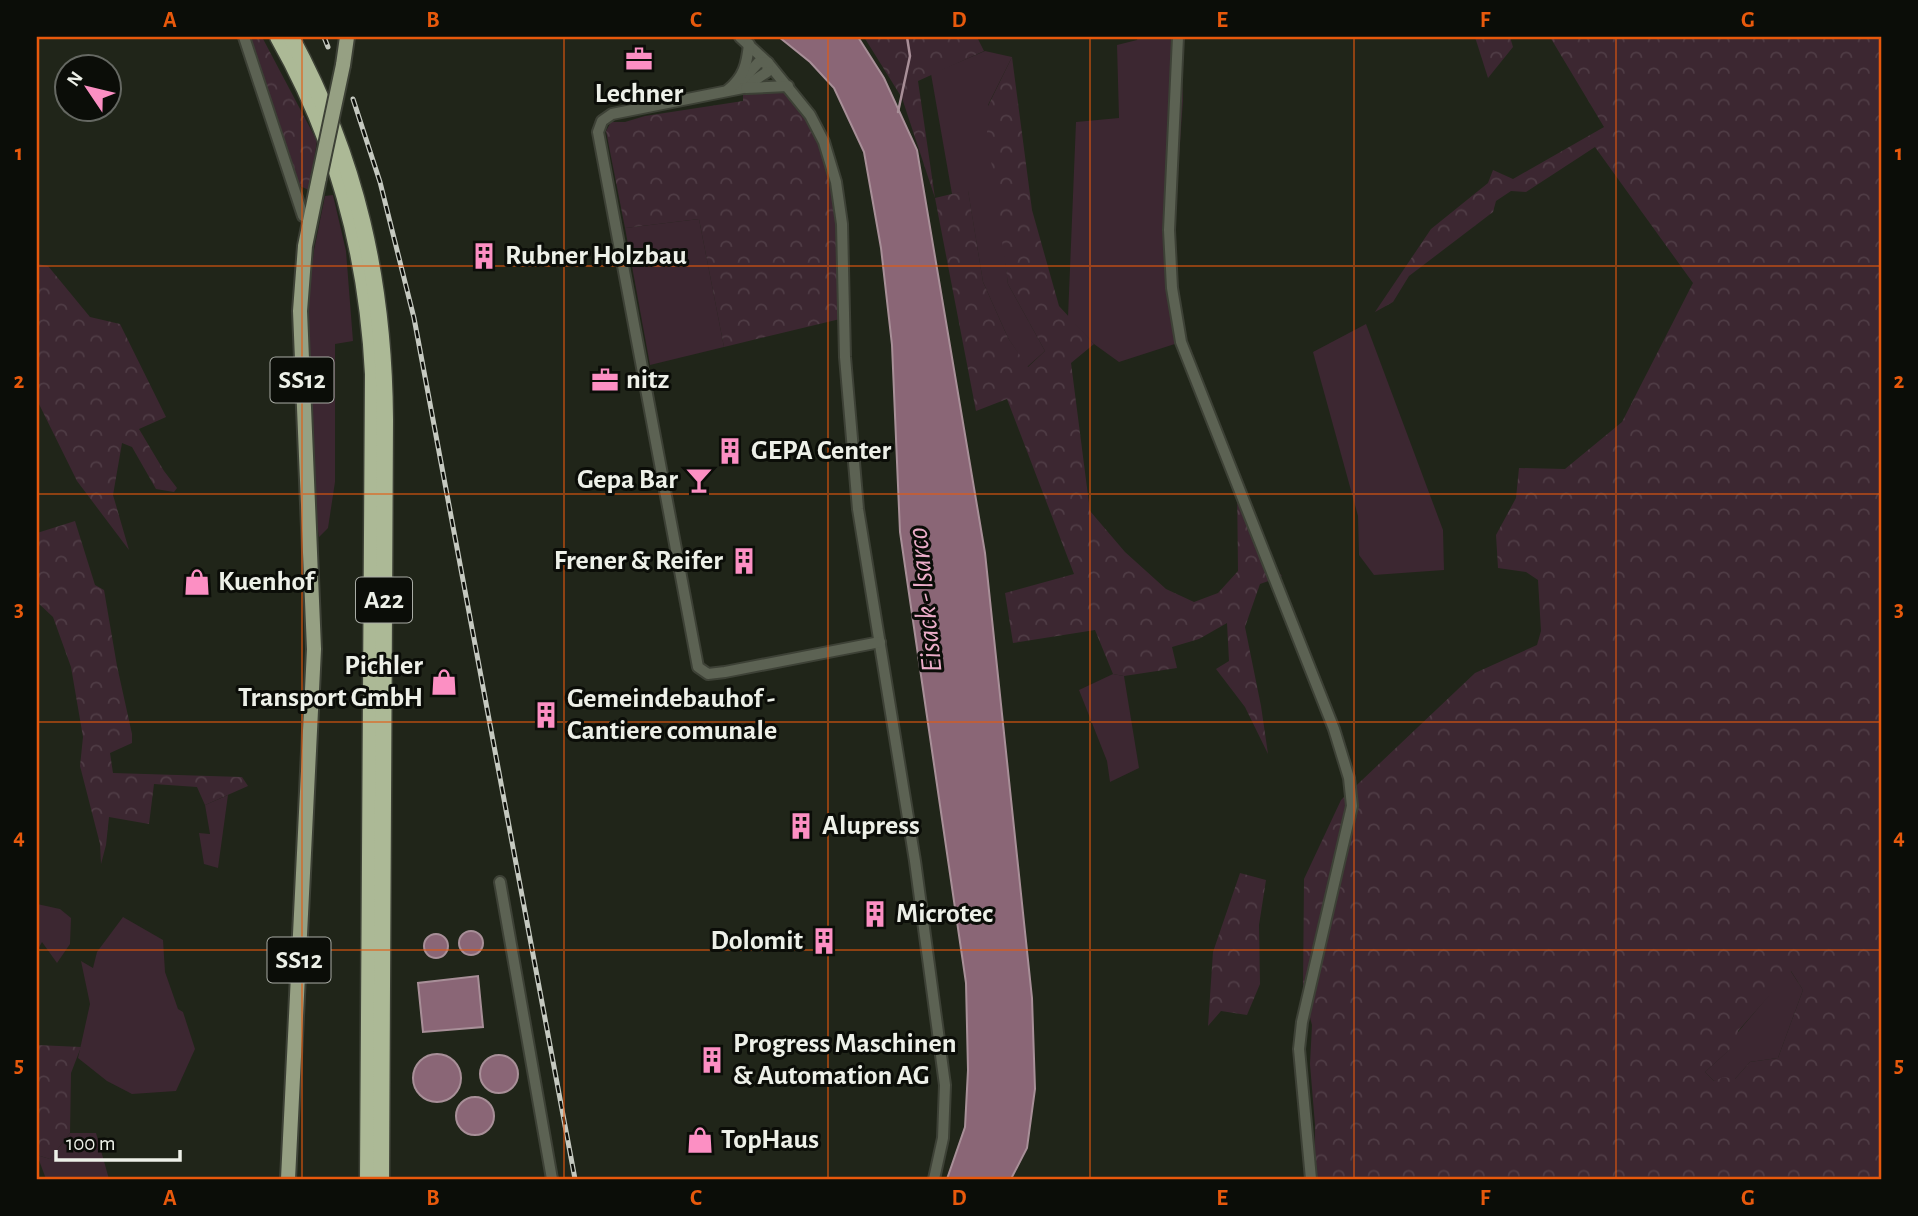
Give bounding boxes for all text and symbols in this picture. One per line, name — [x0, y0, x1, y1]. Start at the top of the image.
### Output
text: A — [163, 9, 177, 32]
text: B — [426, 9, 440, 32]
text: C — [690, 9, 702, 32]
text: D — [951, 9, 967, 32]
text: E — [1216, 9, 1228, 32]
text: F — [1480, 9, 1491, 32]
text: G — [1741, 9, 1755, 32]
office icon: Lechner — [624, 44, 654, 74]
north arrow — [52, 52, 122, 122]
text: N — [64, 68, 87, 90]
place label: Lechner — [595, 80, 683, 108]
text: 1 — [15, 142, 23, 165]
text: 1 — [1895, 142, 1903, 165]
building icon: Rubner Holzbau — [469, 241, 499, 271]
place label: Rubner Holzbau — [505, 242, 687, 270]
road number: SS12 — [270, 358, 334, 402]
office icon: nitz — [590, 365, 620, 395]
place label: nitz — [626, 366, 669, 394]
text: 2 — [14, 370, 25, 393]
text: 2 — [1894, 370, 1905, 393]
building icon: GEPA Center — [715, 436, 745, 466]
place label: GEPA Center — [751, 437, 892, 465]
bar icon: Gepa Bar — [684, 465, 714, 495]
place label: Gepa Bar — [577, 466, 678, 494]
water label: Eisack - Isarco — [902, 526, 948, 674]
building icon: Frener & Reifer — [729, 546, 759, 576]
place label: Frener & Reifer — [554, 547, 723, 575]
shop icon: Kuenhof — [182, 567, 212, 597]
place label: Kuenhof — [218, 568, 316, 596]
road number: A22 — [356, 578, 412, 622]
text: 3 — [14, 598, 24, 621]
text: 3 — [1894, 598, 1904, 621]
place label: Pichler Transport GmbH — [238, 652, 423, 712]
shop icon: Pichler Transport GmbH — [429, 667, 459, 697]
place label: Gemeindebauhof - Cantiere comunale — [567, 685, 777, 745]
building icon: Gemeindebauhof - Cantiere comunale — [531, 700, 561, 730]
building icon: Alupress — [786, 811, 816, 841]
place label: Alupress — [822, 812, 920, 840]
text: 4 — [13, 826, 25, 849]
text: 4 — [1893, 826, 1905, 849]
building icon: Microtec — [860, 899, 890, 929]
place label: Microtec — [896, 900, 993, 928]
building icon: Dolomit — [809, 926, 839, 956]
place label: Dolomit — [711, 927, 804, 955]
road number: SS12 — [268, 937, 330, 982]
place label: Progress Maschinen & Automation AG — [733, 1030, 957, 1090]
building icon: Progress Maschinen & Automation AG — [697, 1045, 727, 1075]
text: 5 — [14, 1054, 24, 1077]
text: 5 — [1894, 1054, 1904, 1077]
scale bar — [56, 1118, 180, 1162]
shop icon: TopHaus — [685, 1125, 715, 1155]
place label: TopHaus — [721, 1126, 819, 1154]
text: 100 m — [66, 1133, 116, 1154]
text: A — [163, 1187, 177, 1210]
text: B — [426, 1187, 440, 1210]
text: C — [690, 1187, 702, 1210]
text: D — [951, 1187, 967, 1210]
text: E — [1216, 1187, 1228, 1210]
text: F — [1480, 1187, 1491, 1210]
text: G — [1741, 1187, 1755, 1210]

